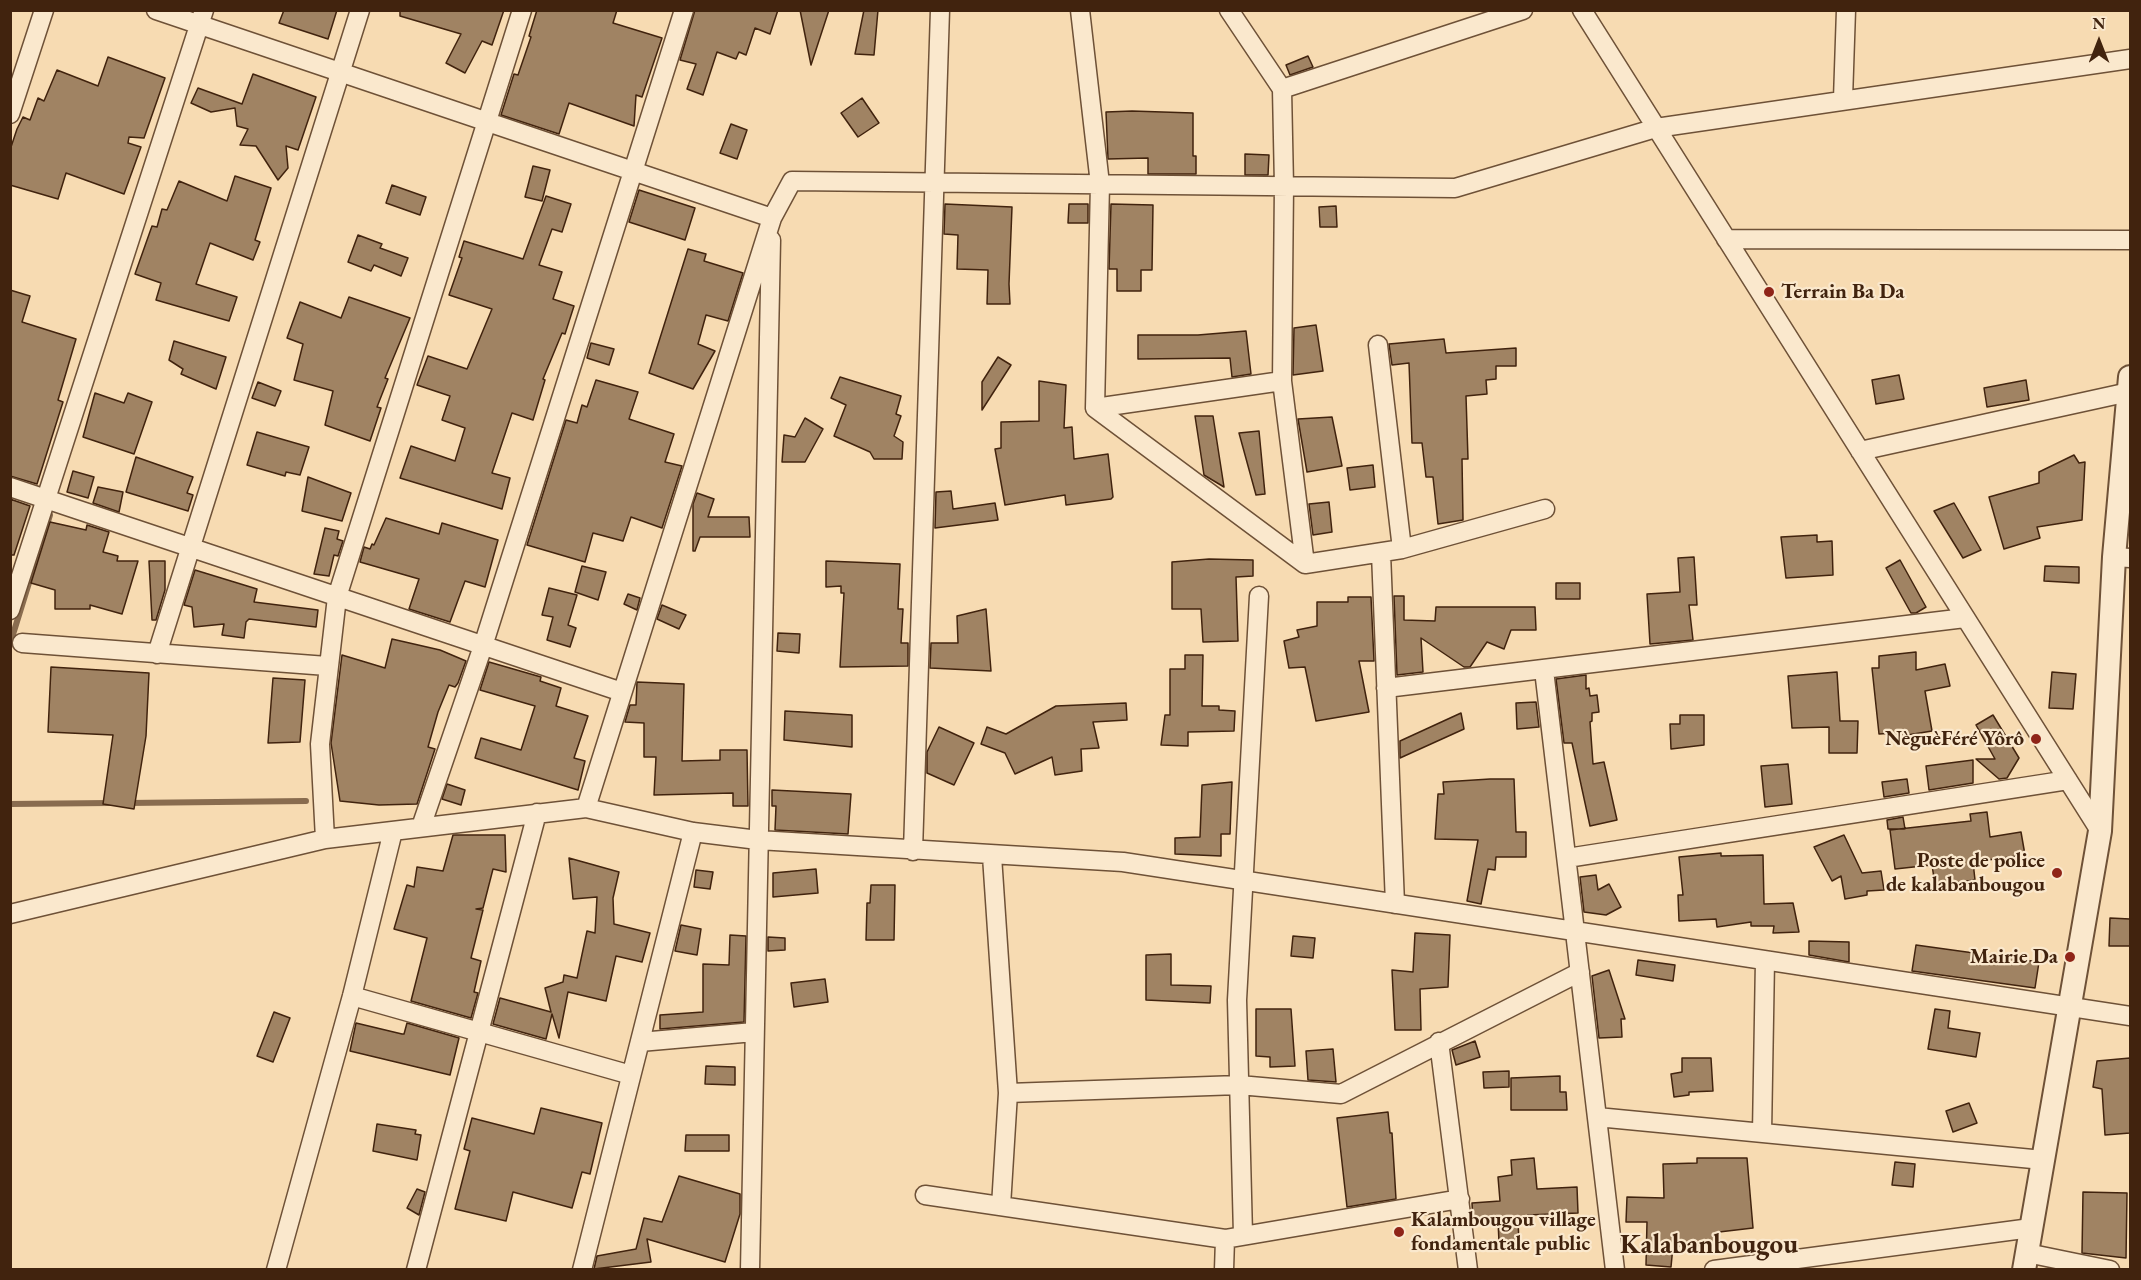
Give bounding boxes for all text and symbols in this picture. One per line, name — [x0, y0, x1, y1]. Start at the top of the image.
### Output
north arrow — [2069, 12, 2129, 72]
text: N — [2093, 13, 2105, 34]
place label: Terrain Ba Da — [1781, 279, 1905, 305]
marker: Terrain Ba Da — [1762, 285, 1776, 299]
place label: NèguèFéré Yôrô — [1885, 726, 2024, 752]
marker: NèguèFéré Yôrô — [2029, 732, 2043, 746]
place label: Poste de police de kalabanbougou — [1886, 848, 2045, 898]
marker: Poste de police de kalabanbougou — [2050, 866, 2064, 880]
place label: Mairie Da — [1970, 944, 2058, 970]
marker: Mairie Da — [2063, 950, 2077, 964]
place label: Kalambougou village fondamentale public — [1411, 1207, 1596, 1257]
marker: Kalambougou village fondamentale public — [1392, 1225, 1406, 1239]
district label: Kalabanbougou — [1620, 1230, 1798, 1262]

